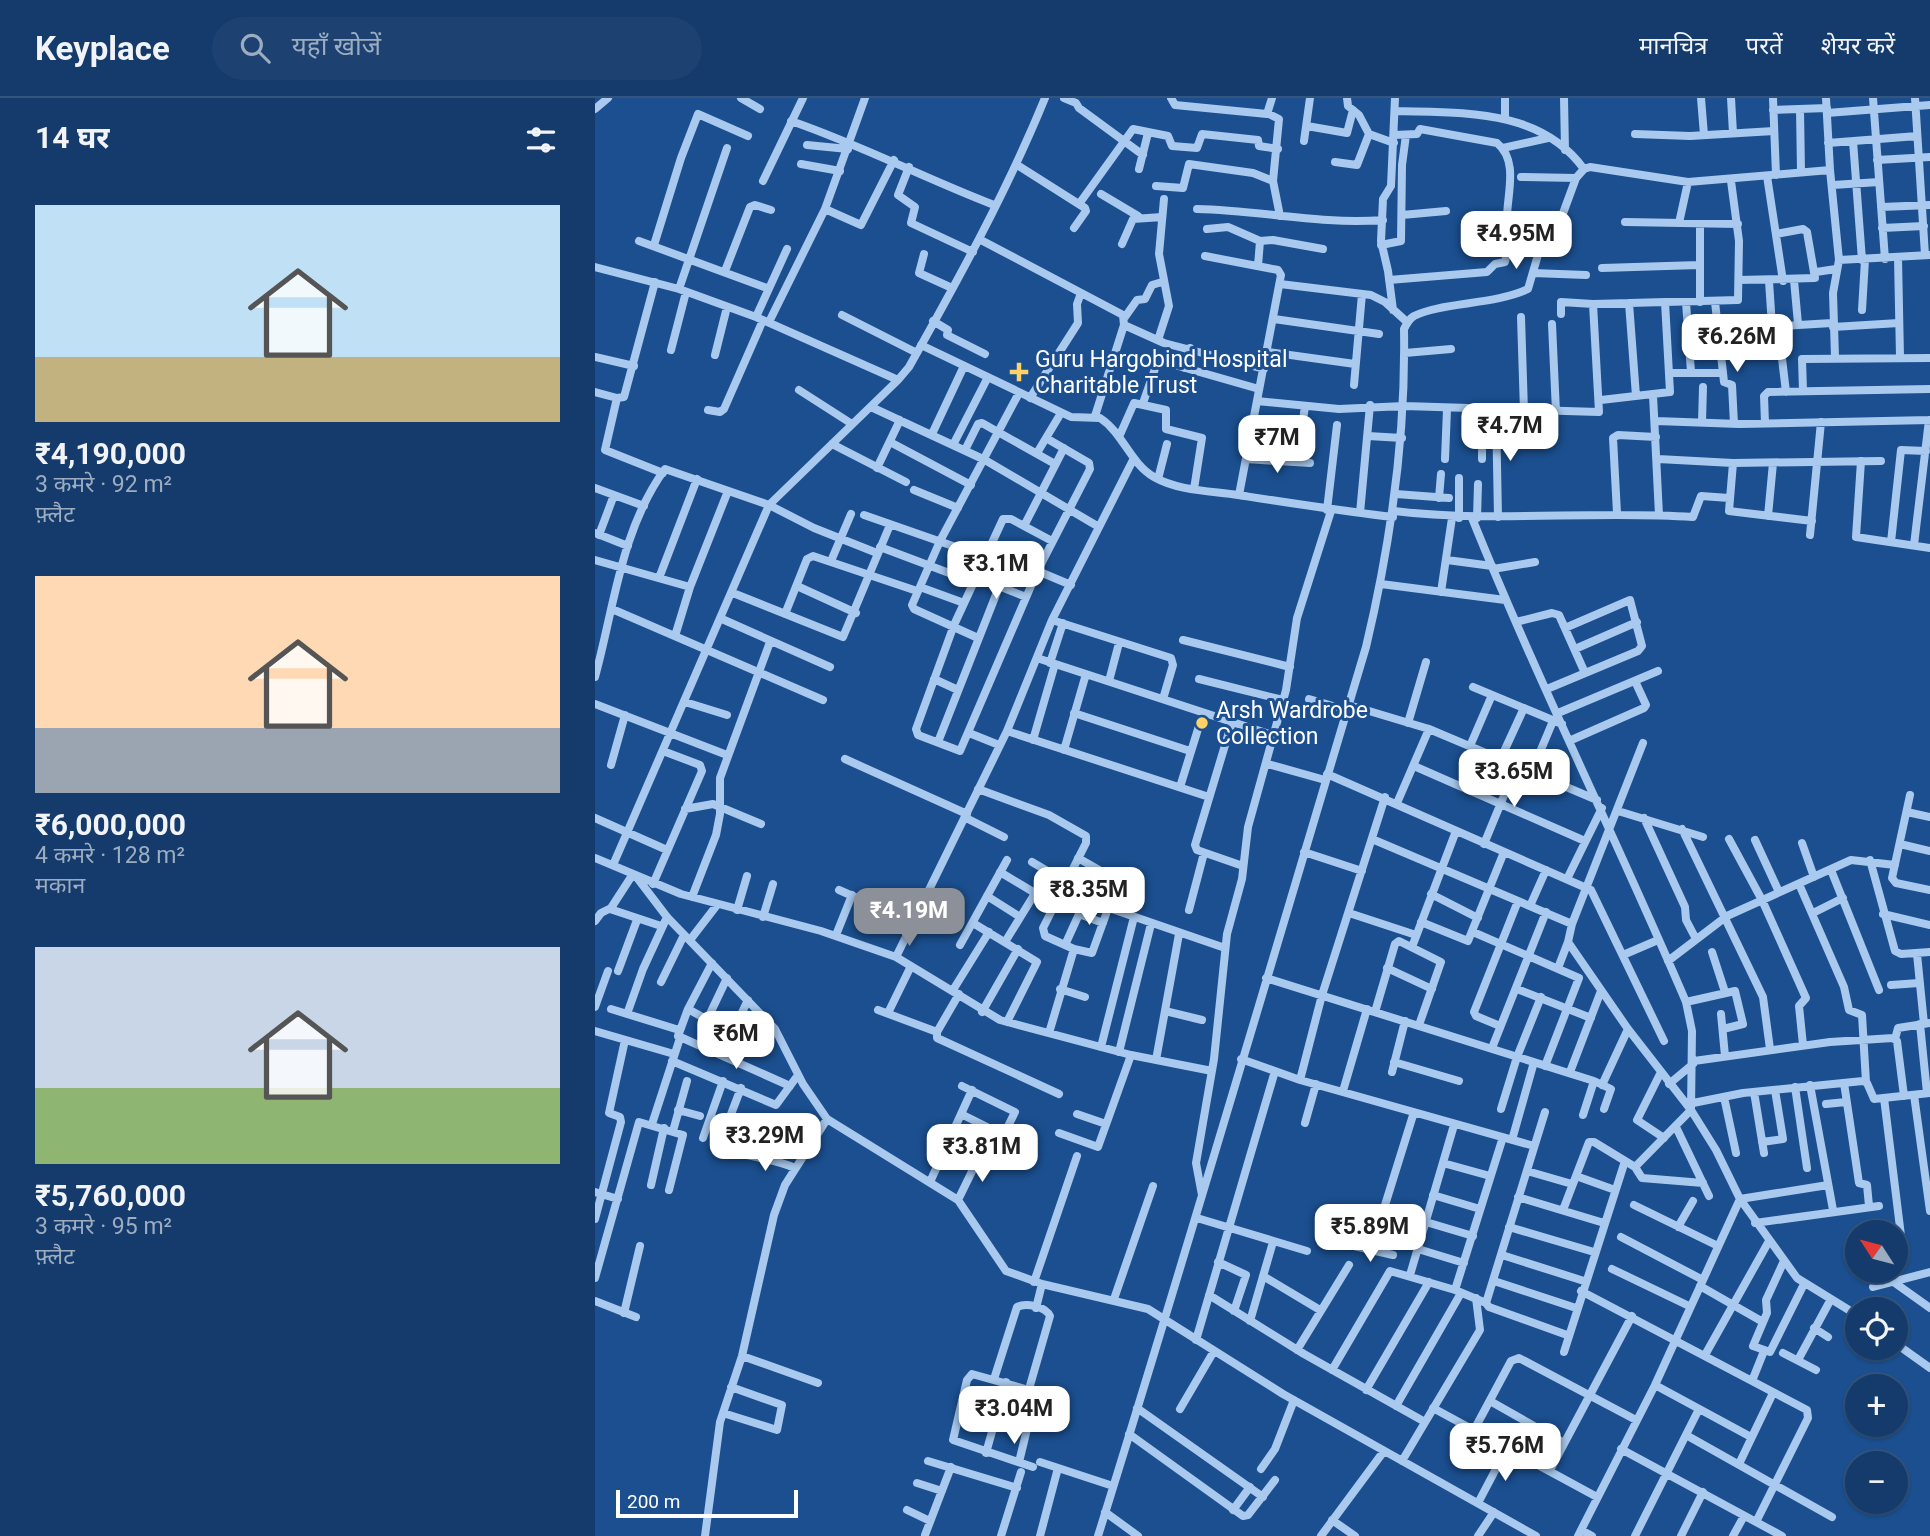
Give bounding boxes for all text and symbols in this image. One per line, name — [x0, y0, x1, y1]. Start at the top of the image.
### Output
search box — [212, 17, 702, 80]
text: Keyplace — [35, 29, 170, 68]
icon: search — [236, 29, 274, 67]
text: यहाँ खोजें — [292, 31, 381, 61]
text: मानचित्र — [1639, 32, 1708, 60]
text: परतें — [1746, 32, 1783, 60]
text: शेयर करें — [1821, 32, 1895, 60]
text: 14 घर — [35, 120, 110, 155]
icon: filters — [522, 121, 560, 159]
pin: ₹4.95M — [1459, 212, 1573, 271]
text: ₹4.95M — [1477, 220, 1555, 247]
icon: home — [235, 250, 361, 376]
pin: ₹6.26M — [1680, 314, 1794, 374]
text: ₹6.26M — [1698, 323, 1776, 350]
place label: Guru Hargobind Hospital Charitable Trust — [1035, 346, 1287, 399]
marker: Guru Hargobind Hospital Charitable Trust — [1009, 362, 1029, 382]
pin: ₹4.7M — [1461, 404, 1559, 463]
text: ₹4.7M — [1477, 412, 1543, 439]
pin: ₹7M — [1243, 416, 1311, 475]
text: ₹7M — [1254, 424, 1300, 451]
text: ₹4,190,000 — [35, 436, 186, 471]
text: 3 कमरे · 92 m² — [35, 471, 172, 498]
text: फ़्लैट — [35, 501, 75, 528]
pin: ₹3.1M — [947, 542, 1045, 601]
text: ₹3.1M — [963, 550, 1029, 577]
icon: home — [235, 621, 361, 747]
place label: Arsh Wardrobe Collection — [1216, 697, 1368, 750]
marker: Arsh Wardrobe Collection — [1194, 715, 1210, 731]
pin: ₹3.65M — [1457, 750, 1571, 809]
text: ₹3.65M — [1475, 758, 1553, 785]
text: ₹6,000,000 — [35, 807, 186, 842]
text: 4 कमरे · 128 m² — [35, 842, 185, 869]
pin: ₹8.35M — [1032, 868, 1146, 927]
text: मकान — [35, 872, 85, 899]
text: ₹8.35M — [1050, 876, 1128, 903]
pin: ₹4.19M — [852, 888, 966, 948]
text: ₹4.19M — [870, 897, 948, 924]
icon: home — [235, 992, 361, 1118]
pin: ₹6M — [702, 1012, 770, 1071]
text: ₹6M — [713, 1020, 759, 1047]
pin: ₹3.29M — [708, 1114, 822, 1173]
text: ₹3.29M — [726, 1122, 804, 1149]
pin: ₹3.81M — [925, 1124, 1039, 1184]
text: ₹3.81M — [943, 1133, 1021, 1160]
text: ₹5,760,000 — [35, 1178, 186, 1213]
pin: ₹5.89M — [1313, 1204, 1427, 1264]
text: 3 कमरे · 95 m² — [35, 1213, 172, 1240]
text: ₹5.89M — [1331, 1213, 1409, 1240]
north arrow — [1845, 1220, 1907, 1283]
map controls — [1845, 1220, 1908, 1514]
text: फ़्लैट — [35, 1243, 75, 1270]
button: locate — [1845, 1297, 1908, 1360]
button: + — [1845, 1374, 1908, 1437]
pin: ₹3.04M — [957, 1386, 1071, 1446]
text: ₹3.04M — [975, 1395, 1053, 1422]
pin: ₹5.76M — [1448, 1424, 1562, 1483]
text: ₹5.76M — [1466, 1432, 1544, 1459]
button: − — [1845, 1451, 1908, 1514]
scale bar — [616, 1487, 798, 1519]
text: 200 m — [627, 1490, 680, 1513]

